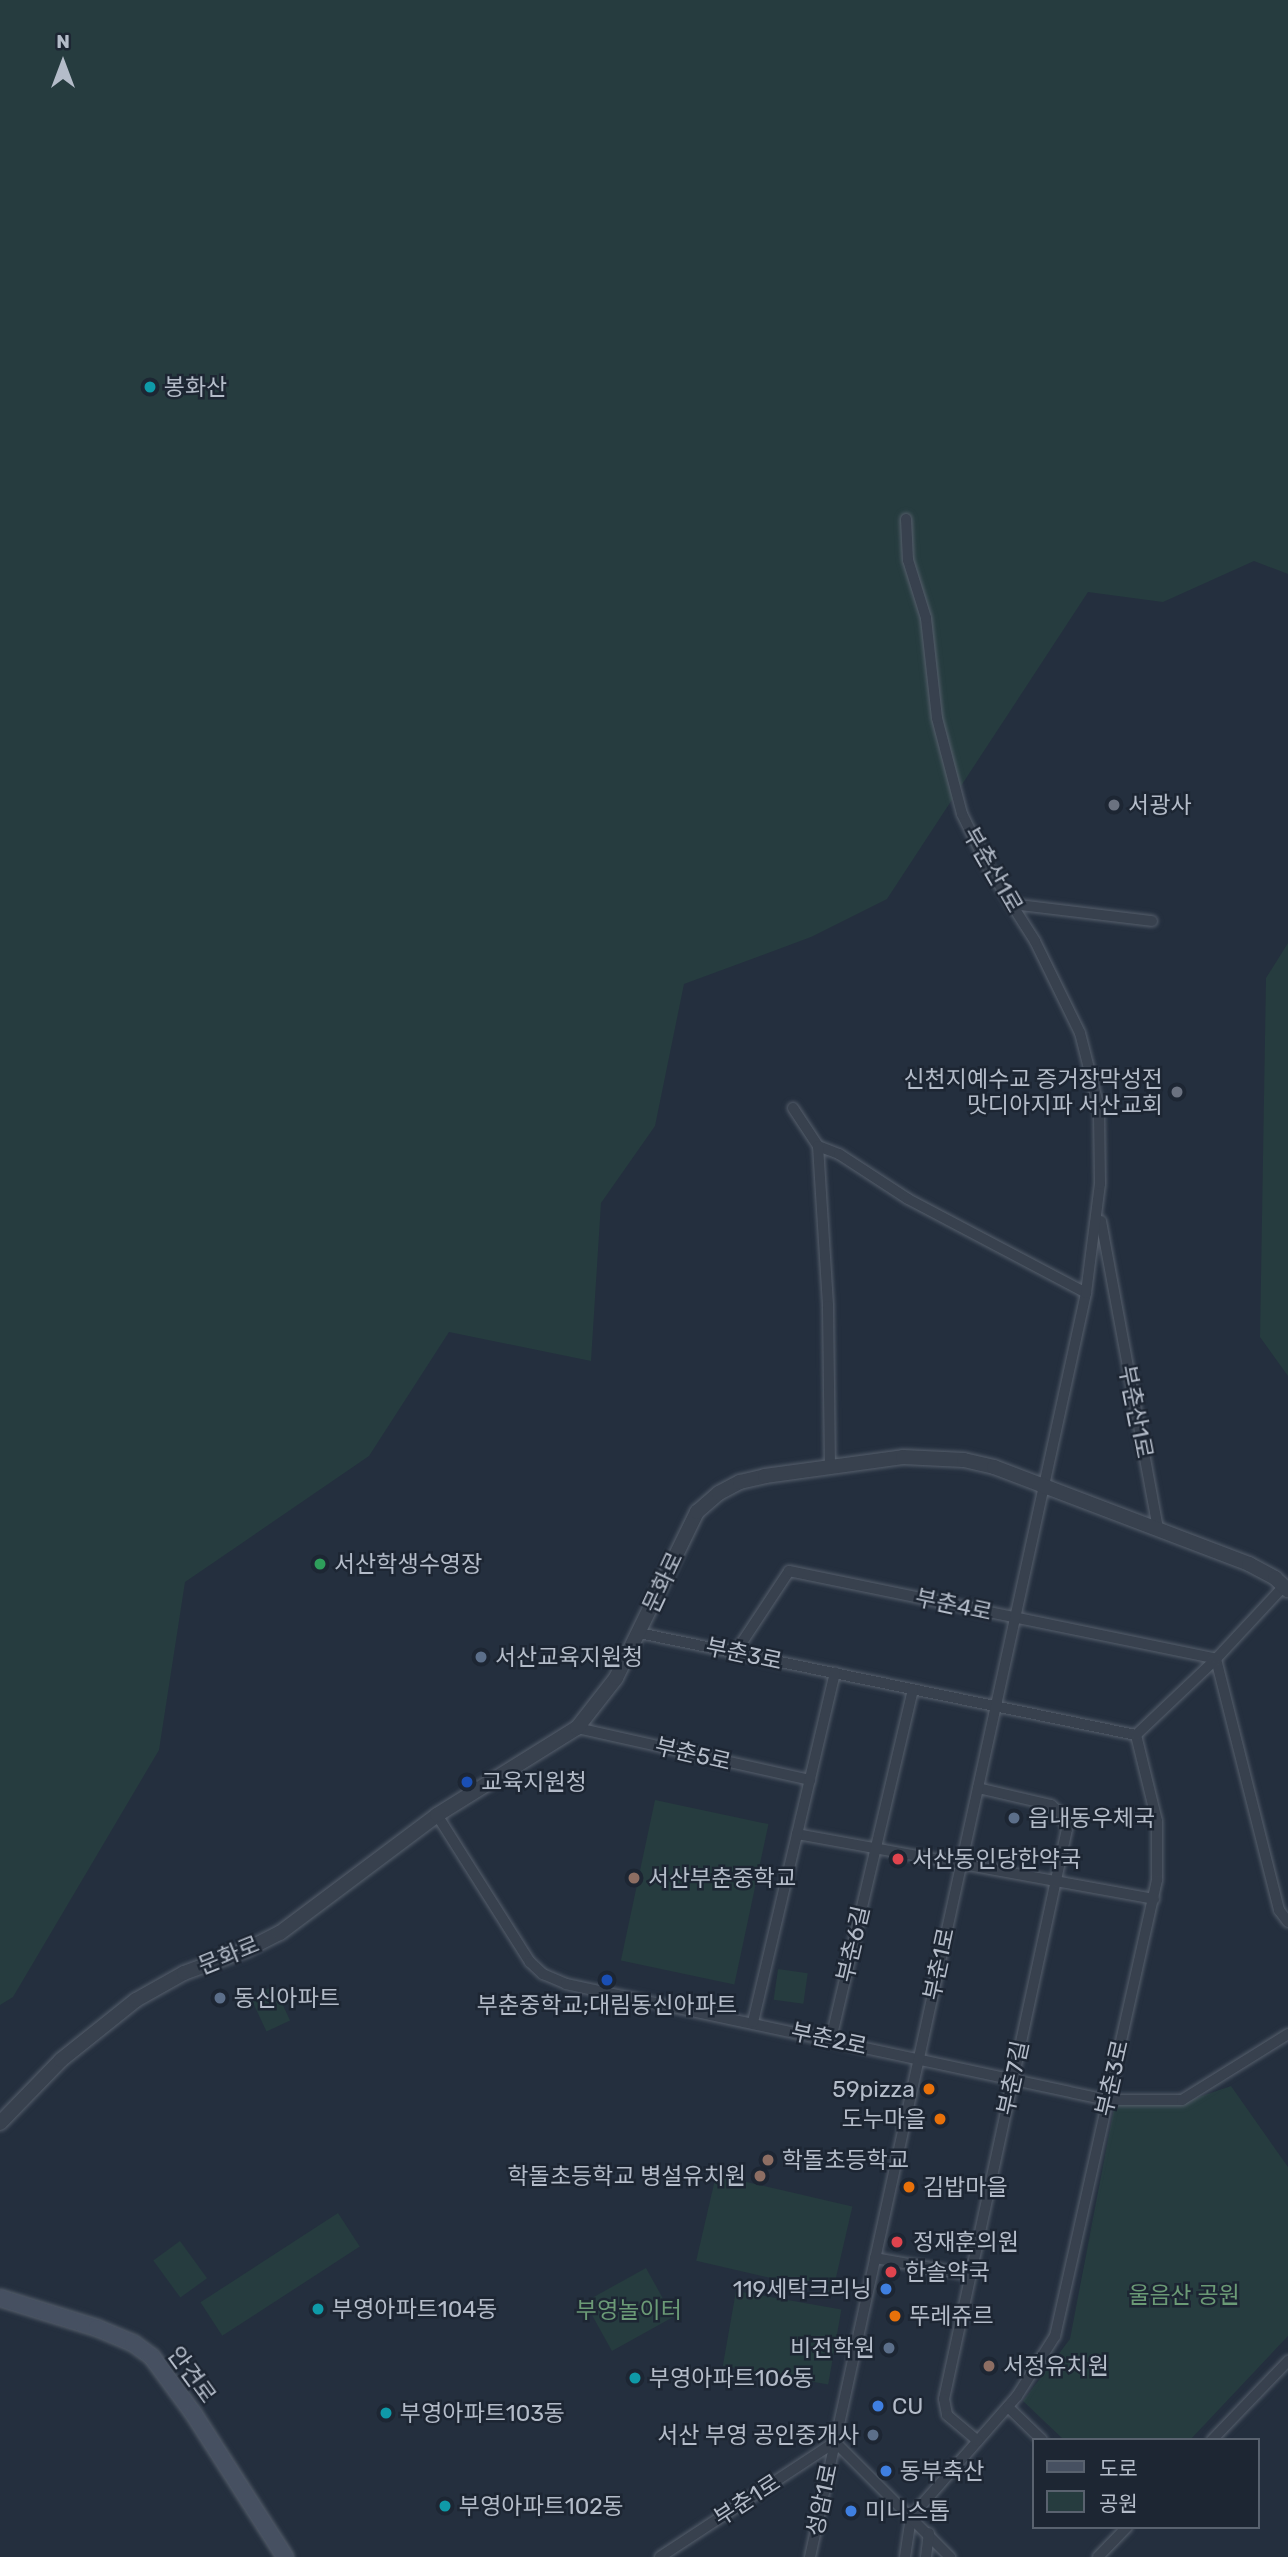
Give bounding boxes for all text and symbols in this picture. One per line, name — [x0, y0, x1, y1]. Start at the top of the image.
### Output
north arrow — [28, 28, 98, 98]
text: N — [56, 30, 70, 53]
place label: 봉화산 — [164, 373, 227, 401]
marker: 봉화산 — [142, 379, 158, 395]
place label: 서광사 — [1128, 791, 1191, 819]
marker: 서광사 — [1106, 797, 1122, 813]
street label: 부춘산1로 — [957, 822, 1029, 918]
place label: 신천지예수교 증거장막성전 맛디아지파 서산교회 — [903, 1065, 1163, 1119]
marker: 신천지예수교 증거장막성전 맛디아지파 서산교회 — [1169, 1084, 1185, 1100]
street label: 부춘산1로 — [1113, 1363, 1159, 1461]
street label: 문화로 — [637, 1547, 689, 1617]
place label: 서산학생수영장 — [334, 1550, 482, 1578]
marker: 서산학생수영장 — [312, 1556, 328, 1572]
street label: 부춘4로 — [913, 1583, 995, 1627]
street label: 부춘3로 — [703, 1632, 785, 1676]
place label: 서산교육지원청 — [495, 1643, 643, 1671]
marker: 서산교육지원청 — [473, 1649, 489, 1665]
street label: 부춘5로 — [652, 1732, 734, 1776]
place label: 교육지원청 — [481, 1768, 587, 1796]
marker: 교육지원청 — [459, 1774, 475, 1790]
place label: 읍내동우체국 — [1028, 1804, 1155, 1832]
marker: 읍내동우체국 — [1006, 1810, 1022, 1826]
place label: 서산동인당한약국 — [912, 1845, 1081, 1873]
marker: 서산동인당한약국 — [890, 1851, 906, 1867]
place label: 서산부춘중학교 — [648, 1864, 796, 1892]
marker: 서산부춘중학교 — [626, 1870, 642, 1886]
street label: 부춘6길 — [831, 1903, 875, 1985]
street label: 부춘1로 — [918, 1925, 960, 2003]
street label: 문화로 — [194, 1930, 264, 1980]
marker: 부춘중학교;대림동신아파트 — [599, 1972, 615, 1988]
place label: 동신아파트 — [234, 1984, 340, 2012]
marker: 동신아파트 — [212, 1990, 228, 2006]
place label: 부춘중학교;대림동신아파트 — [477, 1991, 737, 2019]
street label: 부춘2로 — [788, 2017, 870, 2061]
street label: 부춘3로 — [1090, 2037, 1134, 2119]
street label: 부춘7길 — [992, 2038, 1034, 2118]
place label: 59pizza — [832, 2075, 915, 2103]
marker: 59pizza — [921, 2081, 937, 2097]
place label: 도누마을 — [841, 2105, 926, 2133]
marker: 도누마을 — [932, 2111, 948, 2127]
place label: 학돌초등학교 — [782, 2146, 909, 2174]
marker: 학돌초등학교 — [760, 2152, 776, 2168]
place label: 학돌초등학교 병설유치원 — [508, 2162, 746, 2190]
marker: 학돌초등학교 병설유치원 — [752, 2168, 768, 2184]
place label: 김밥마을 — [923, 2173, 1008, 2201]
marker: 김밥마을 — [901, 2179, 917, 2195]
place label: 정재훈의원 — [913, 2228, 1019, 2256]
marker: 정재훈의원 — [887, 2232, 907, 2252]
place label: 한솔약국 — [905, 2258, 990, 2286]
marker: 한솔약국 — [883, 2264, 899, 2280]
place label: 119세탁크리닝 — [733, 2275, 872, 2303]
marker: 119세탁크리닝 — [878, 2281, 894, 2297]
park label: 울음산 공원 — [1128, 2281, 1240, 2309]
place label: 부영아파트104동 — [332, 2295, 498, 2323]
park label: 부영놀이터 — [576, 2296, 682, 2324]
marker: 부영아파트104동 — [310, 2301, 326, 2317]
place label: 뚜레쥬르 — [909, 2302, 994, 2330]
marker: 뚜레쥬르 — [887, 2308, 903, 2324]
place label: 비전학원 — [790, 2334, 875, 2362]
marker: 비전학원 — [881, 2340, 897, 2356]
street label: 안견로 — [162, 2341, 222, 2409]
place label: 서정유치원 — [1003, 2352, 1109, 2380]
marker: 서정유치원 — [981, 2358, 997, 2374]
place label: 부영아파트106동 — [649, 2364, 814, 2392]
marker: 부영아파트106동 — [627, 2370, 643, 2386]
place label: CU — [892, 2392, 923, 2420]
marker: CU — [870, 2398, 886, 2414]
place label: 부영아파트103동 — [400, 2399, 565, 2427]
marker: 부영아파트103동 — [378, 2405, 394, 2421]
place label: 서산 부영 공인중개사 — [657, 2421, 859, 2449]
marker: 서산 부영 공인중개사 — [865, 2427, 881, 2443]
legend — [1032, 2438, 1260, 2529]
text: 도로 — [1099, 2456, 1138, 2481]
place label: 동부축산 — [900, 2457, 985, 2485]
street label: 성암1로 — [801, 2461, 843, 2539]
marker: 동부축산 — [878, 2463, 894, 2479]
street label: 부춘1로 — [709, 2468, 785, 2532]
text: 공원 — [1099, 2491, 1138, 2516]
place label: 부영아파트102동 — [459, 2492, 624, 2520]
place label: 미니스톱 — [865, 2497, 950, 2525]
marker: 부영아파트102동 — [437, 2498, 453, 2514]
marker: 미니스톱 — [843, 2503, 859, 2519]

